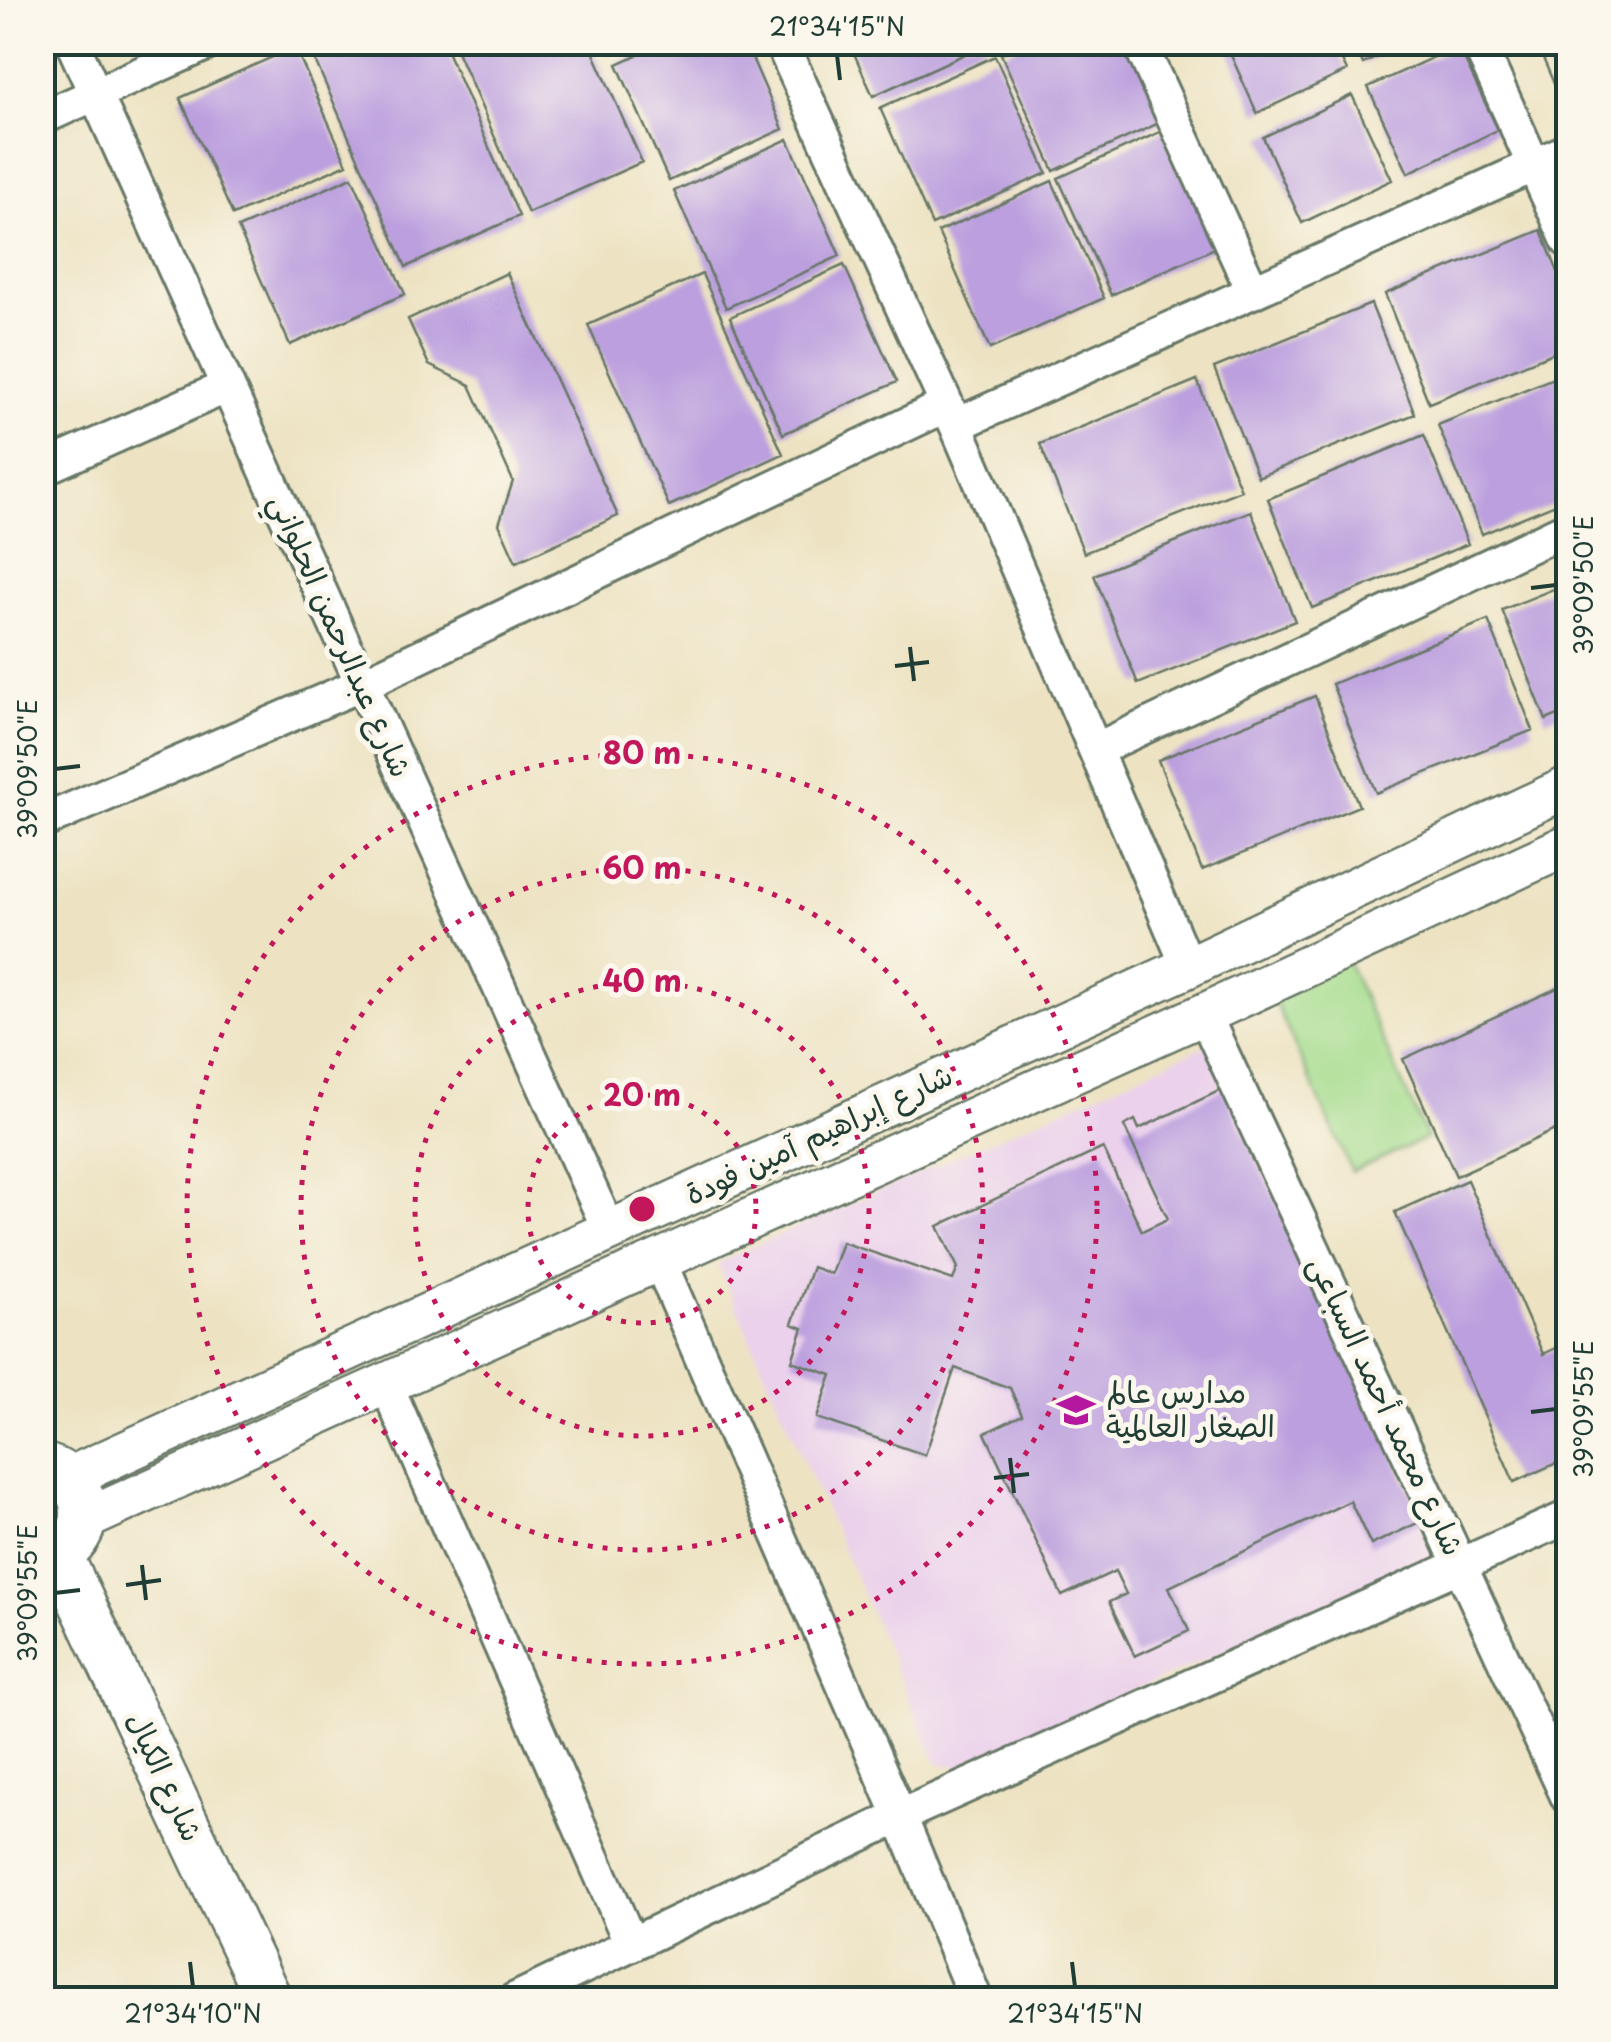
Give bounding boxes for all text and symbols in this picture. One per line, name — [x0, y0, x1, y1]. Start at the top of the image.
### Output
text: 21°34'15"N — [769, 7, 905, 45]
street label: شارع عبدالرحمن الحلواني — [254, 486, 425, 786]
text: 39°09'50"E — [1564, 515, 1602, 655]
text: 39°09'50"E — [8, 699, 46, 839]
text: 80 m — [603, 729, 681, 774]
text: 60 m — [602, 844, 682, 889]
text: 40 m — [602, 957, 682, 1002]
street label: شارع إبراهيم آمين فودة — [677, 1051, 960, 1216]
text: 20 m — [603, 1071, 681, 1116]
centre of rings — [624, 1191, 660, 1227]
street label: شارع محمد أحمد السباعى — [1298, 1248, 1478, 1563]
text: 39°09'55"E — [1564, 1340, 1602, 1478]
place label: مدارس عالم الصغار العالمية — [1106, 1368, 1275, 1447]
school or university icon: مدارس عالم الصغار العالمية — [1055, 1389, 1097, 1431]
text: 39°09'55"E — [8, 1524, 46, 1662]
street label: شارع الكيال — [116, 1704, 216, 1849]
text: 21°34'10"N — [124, 1994, 262, 2032]
text: 21°34'15"N — [1007, 1994, 1143, 2032]

